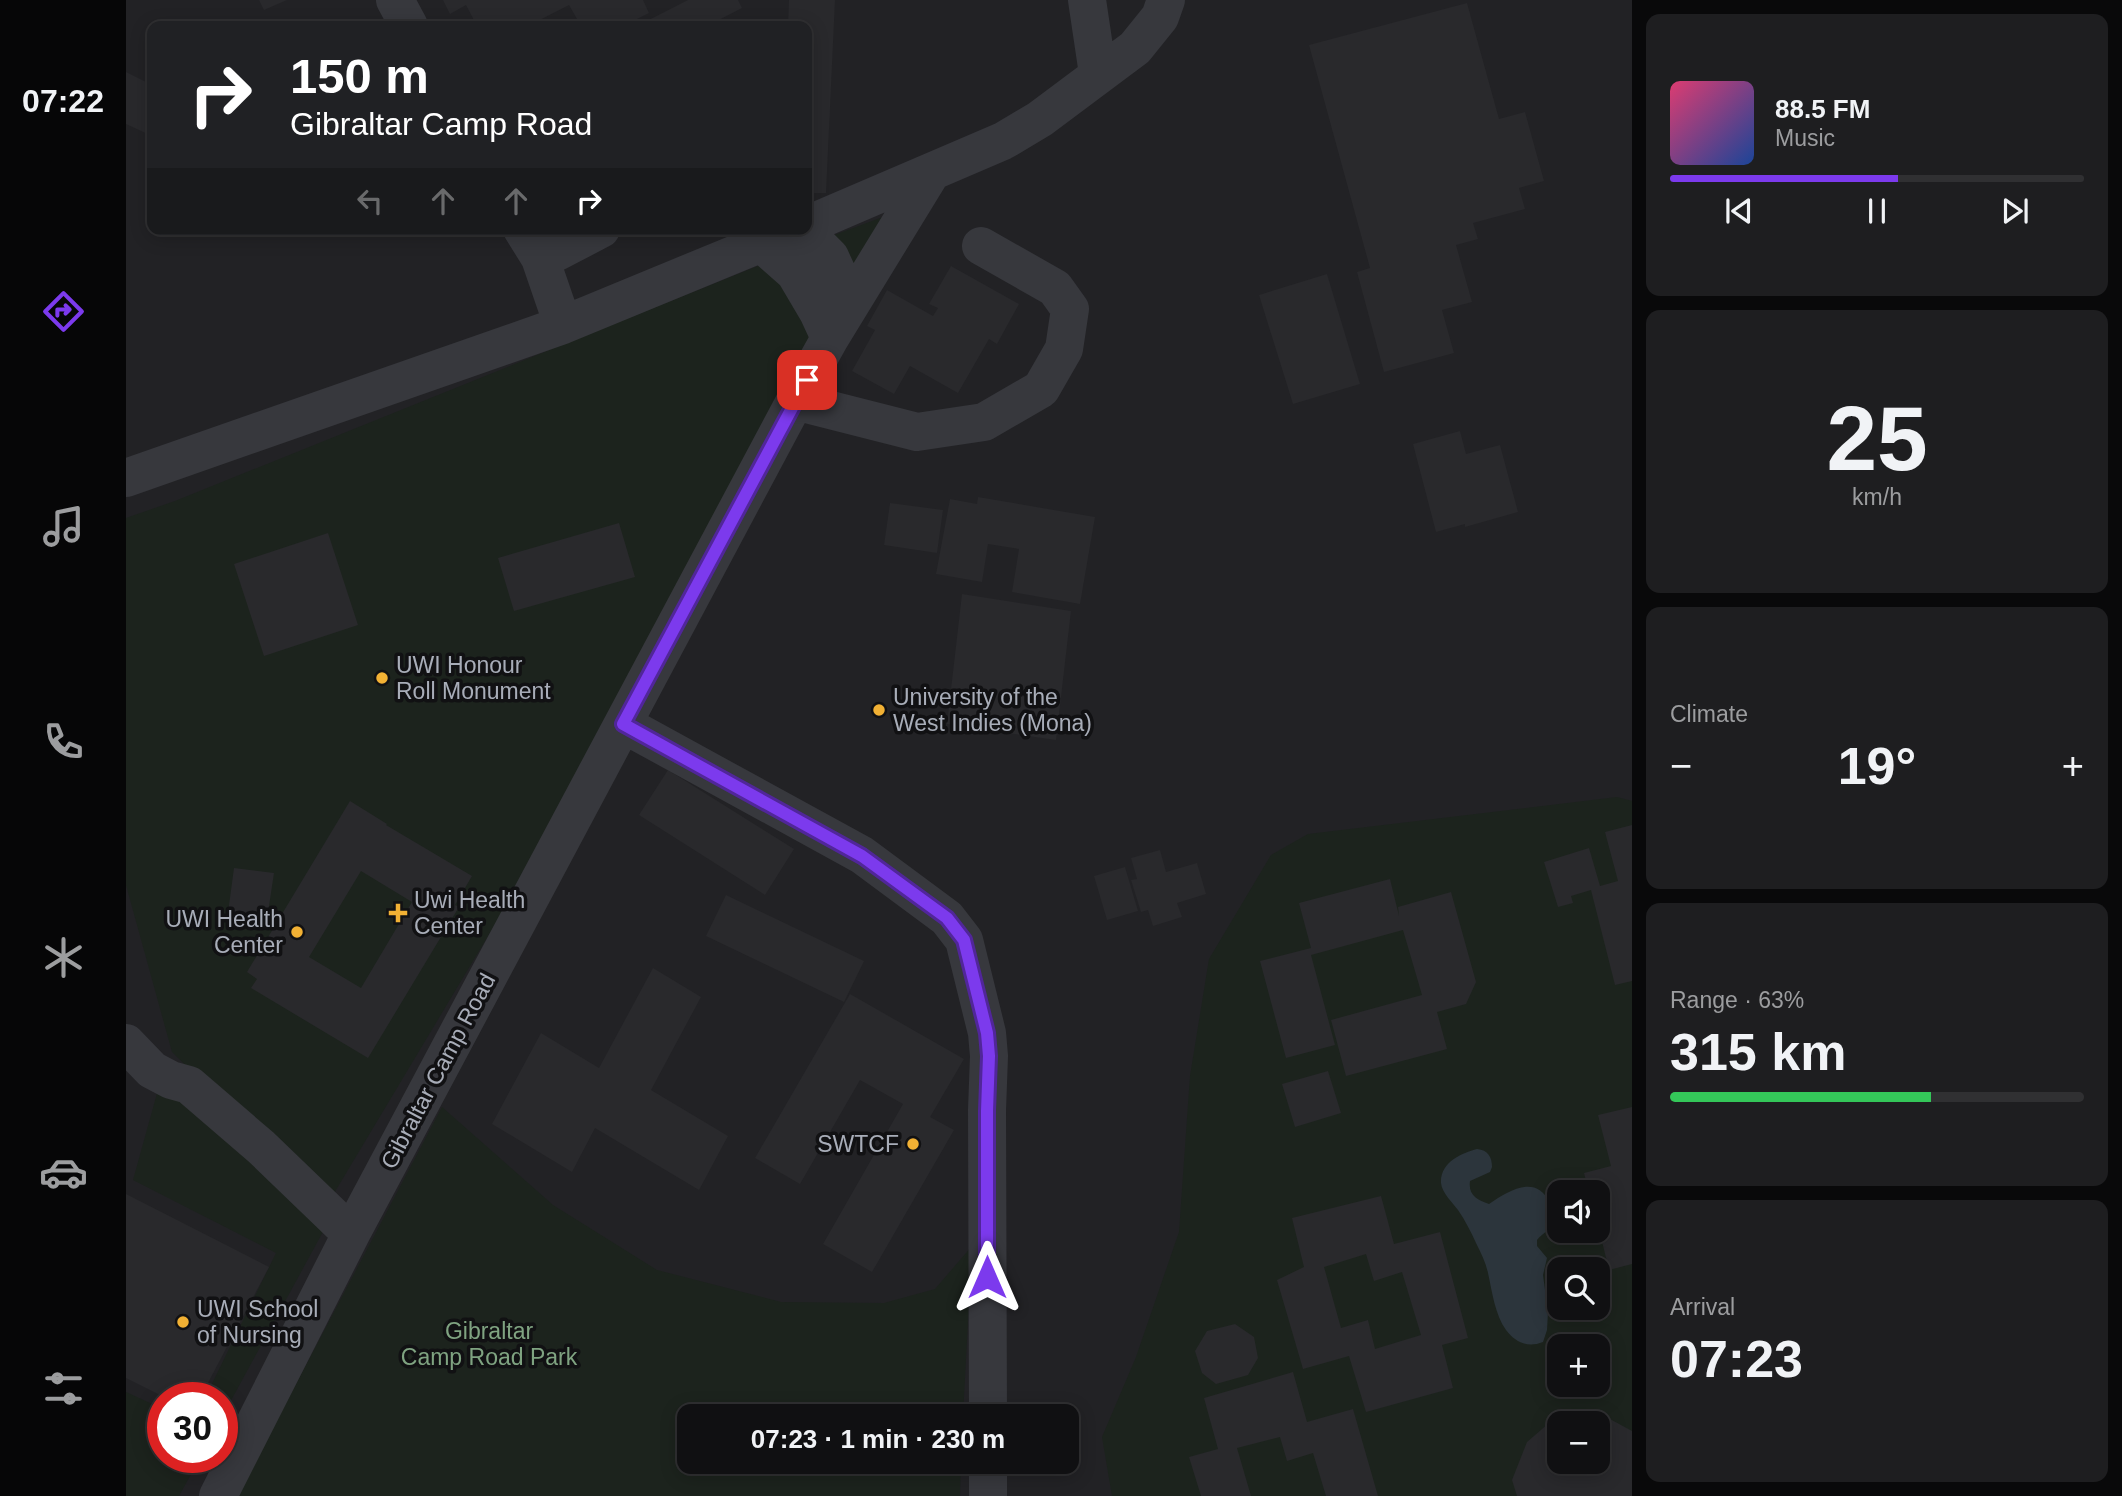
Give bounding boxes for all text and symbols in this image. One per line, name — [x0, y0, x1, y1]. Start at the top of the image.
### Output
icon: right — [175, 49, 266, 140]
text: 150 m — [290, 49, 429, 103]
text: 07:22 — [22, 83, 104, 119]
text: 88.5 FM — [1775, 94, 1870, 124]
text: Gibraltar Camp Road — [290, 106, 592, 142]
text: Music — [1775, 125, 1835, 151]
icon: left — [351, 182, 389, 220]
icon: ahead — [424, 182, 462, 220]
icon: ahead — [497, 182, 535, 220]
icon: right — [570, 182, 608, 220]
icon: previous — [1720, 192, 1758, 230]
icon: pause — [1858, 192, 1896, 230]
icon: next — [1996, 192, 2034, 230]
icon: directions — [39, 287, 88, 336]
pin — [777, 350, 837, 410]
icon: arrive — [788, 361, 826, 399]
text: 25 — [1826, 388, 1928, 489]
text: km/h — [1852, 484, 1902, 510]
icon: music — [39, 502, 88, 551]
place label: UWI Honour Roll Monument — [396, 652, 551, 704]
marker: UWI Honour Roll Monument — [374, 670, 390, 686]
place label: University of the West Indies (Mona) — [893, 684, 1092, 736]
text: Climate — [1670, 701, 1748, 727]
marker: University of the West Indies (Mona) — [871, 702, 887, 718]
icon: phone — [39, 717, 88, 766]
text: 19° — [1838, 737, 1916, 795]
text: − — [1670, 745, 1692, 787]
text: + — [2062, 745, 2084, 787]
place label: Uwi Health Center — [414, 887, 525, 939]
marker: Uwi Health Center — [388, 903, 408, 923]
place label: UWI Health Center — [165, 906, 283, 958]
marker: UWI Health Center — [289, 924, 305, 940]
icon: climate — [39, 933, 88, 982]
street label: Gibraltar Camp Road — [376, 969, 500, 1173]
text: Range · 63% — [1670, 987, 1804, 1013]
text: 315 km — [1670, 1023, 1846, 1081]
place label: SWTCF — [817, 1131, 899, 1157]
marker: SWTCF — [905, 1136, 921, 1152]
icon: car — [39, 1148, 88, 1197]
map controls — [1547, 1180, 1610, 1474]
button: sound — [1547, 1180, 1610, 1243]
position arrow — [950, 1240, 1024, 1314]
button: search — [1547, 1257, 1610, 1320]
text: Arrival — [1670, 1294, 1735, 1320]
place label: UWI School of Nursing — [197, 1296, 318, 1348]
marker: UWI School of Nursing — [175, 1314, 191, 1330]
park label: Gibraltar Camp Road Park — [401, 1318, 578, 1370]
text: 07:23 — [1670, 1330, 1803, 1388]
button: + — [1547, 1334, 1610, 1397]
icon: filters — [39, 1364, 88, 1413]
speed limit sign: 30 — [147, 1382, 238, 1473]
button: − — [1547, 1411, 1610, 1474]
text: 07:23 · 1 min · 230 m — [751, 1424, 1005, 1454]

